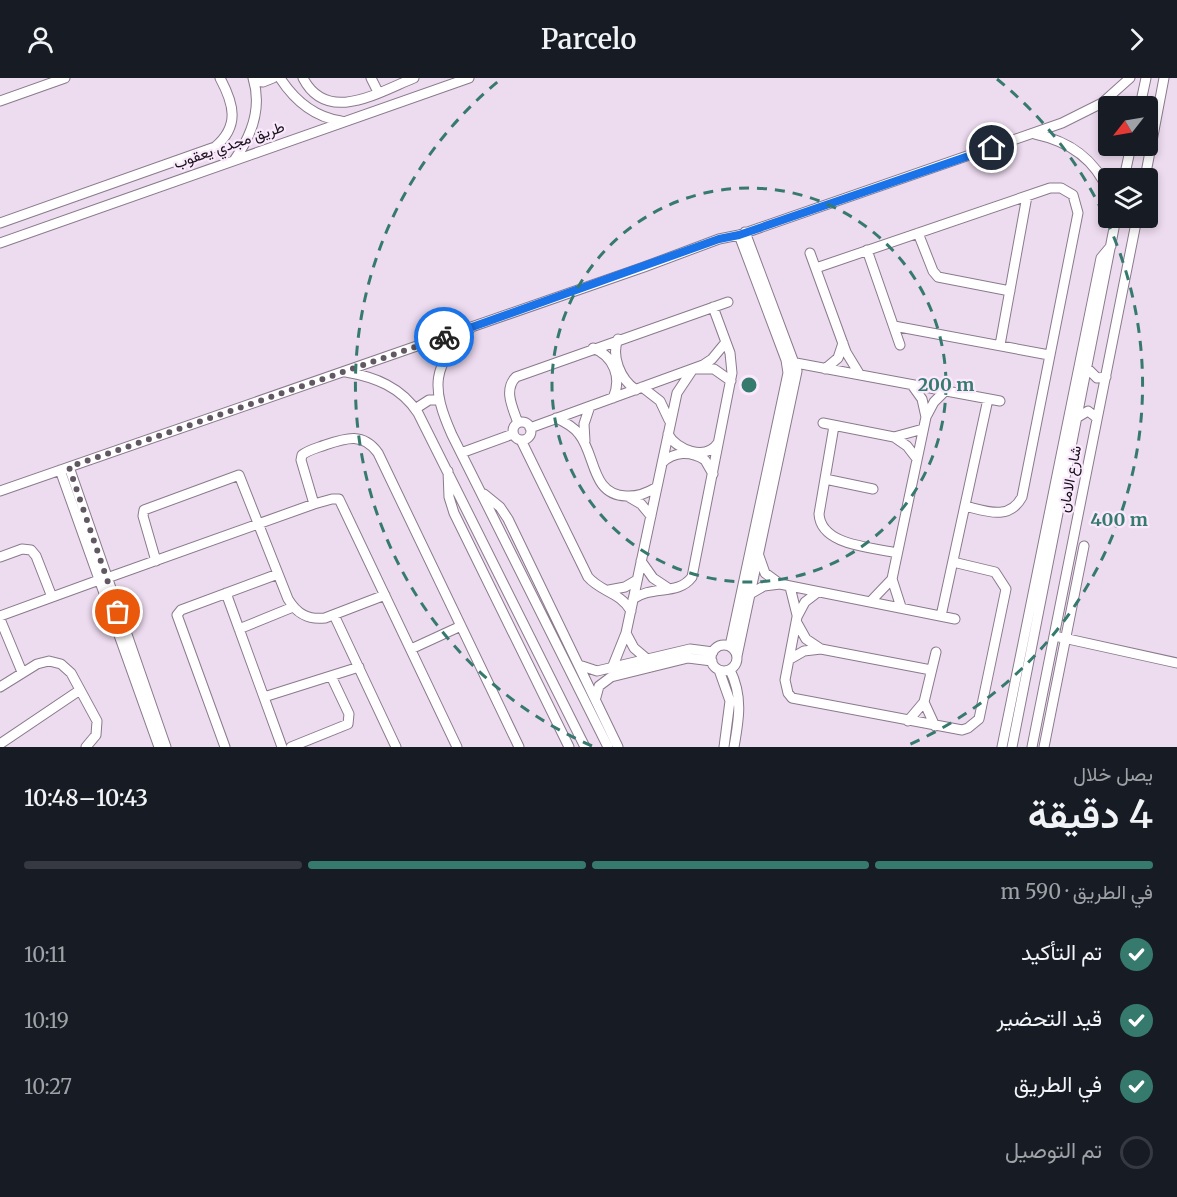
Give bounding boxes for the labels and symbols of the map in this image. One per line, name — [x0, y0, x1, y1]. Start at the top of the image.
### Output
north arrow — [1098, 96, 1158, 156]
street label: طريق مجدي يعقوب — [171, 117, 288, 176]
pin — [966, 122, 1017, 173]
courier — [414, 307, 474, 367]
text: 200 m — [918, 373, 974, 396]
centre of rings — [739, 375, 759, 395]
street label: شارع الامان — [1054, 444, 1087, 514]
text: 400 m — [1090, 508, 1148, 531]
pin — [92, 586, 143, 637]

